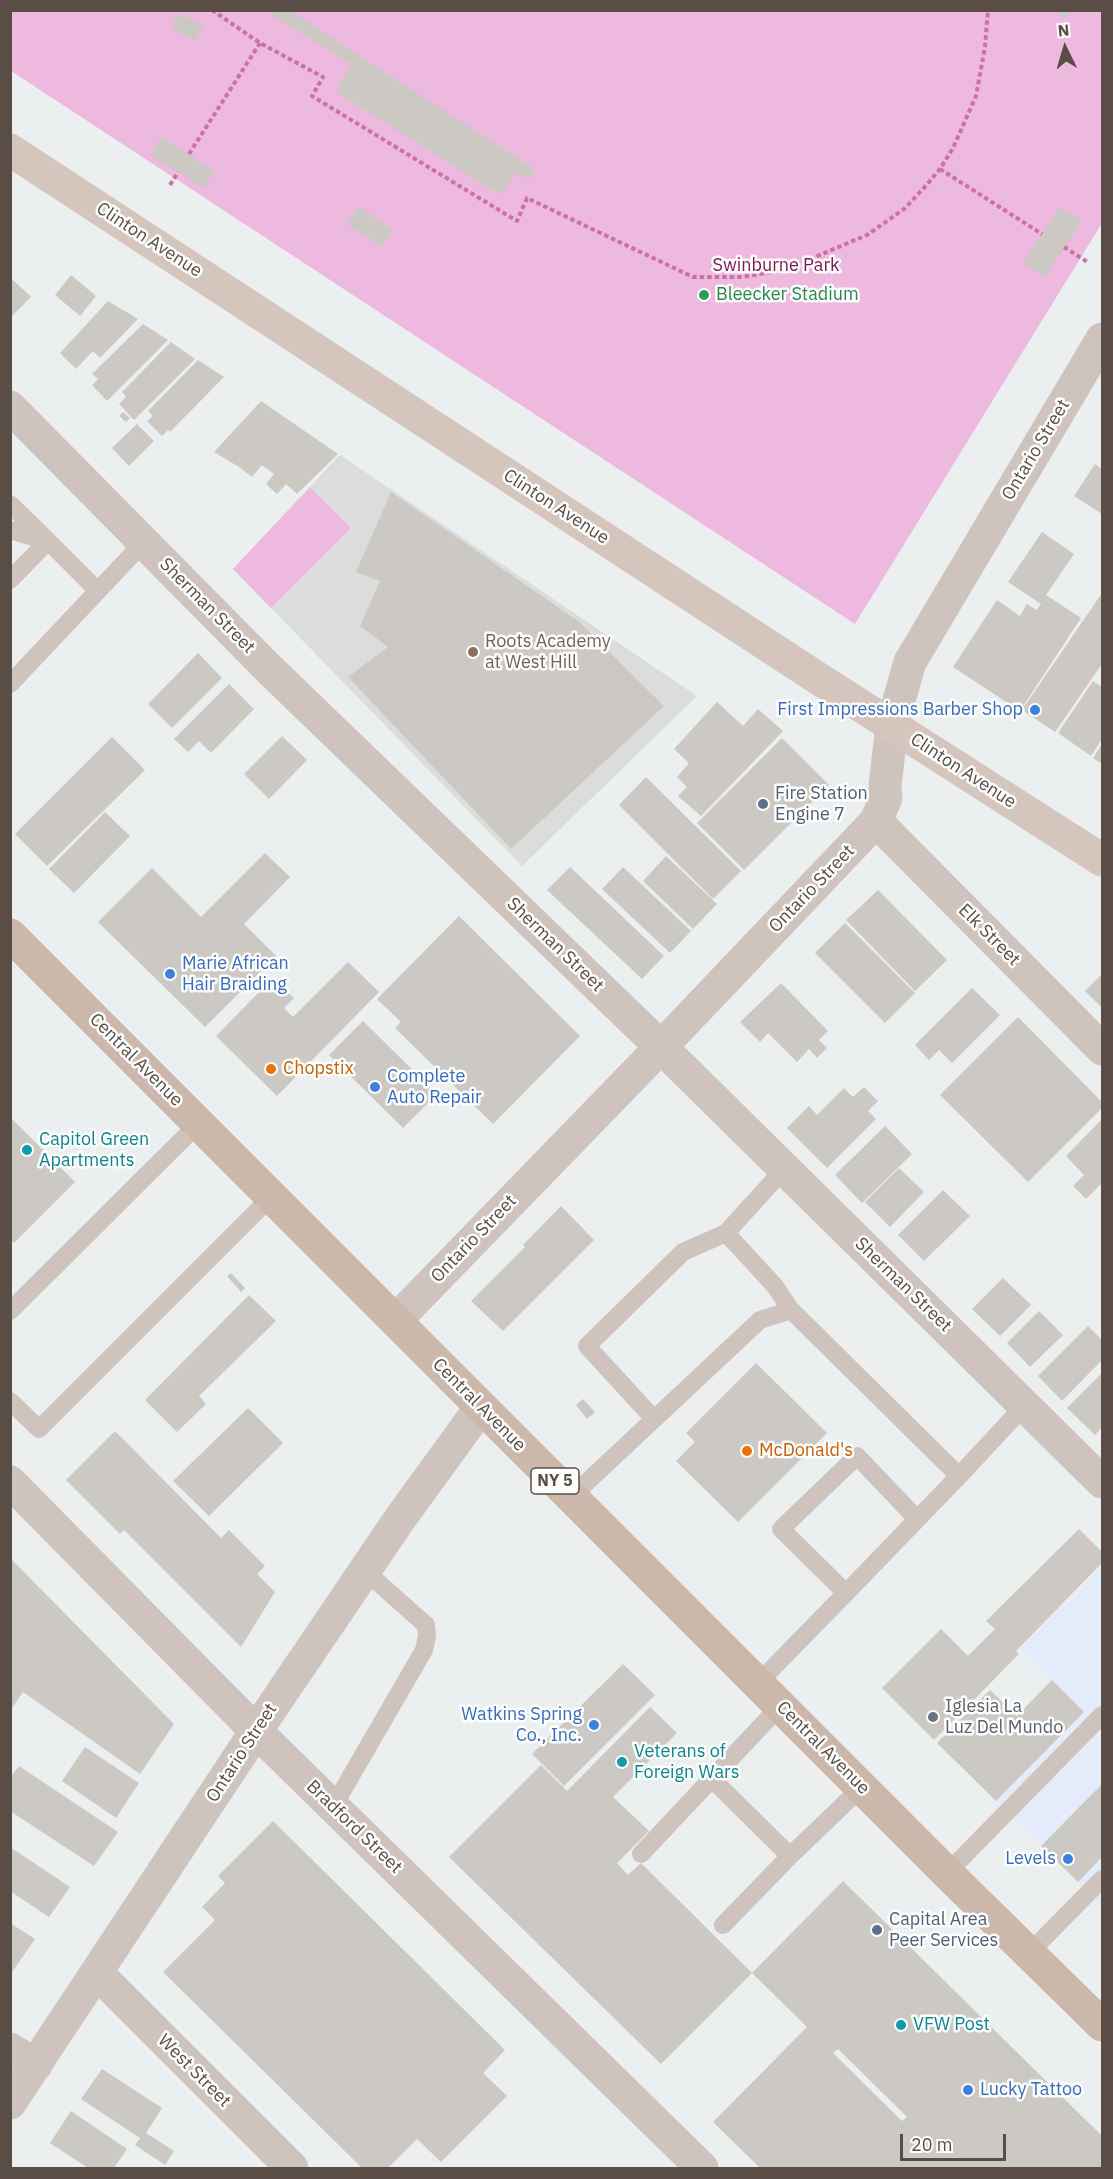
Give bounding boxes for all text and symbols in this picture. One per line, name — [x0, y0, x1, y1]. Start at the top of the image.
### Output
north arrow — [1035, 18, 1095, 78]
text: N — [1057, 20, 1070, 41]
street label: Clinton Avenue — [92, 198, 206, 282]
park label: Swinburne Park — [712, 255, 840, 277]
place label: Bleecker Stadium — [716, 284, 859, 306]
marker: Bleecker Stadium — [697, 288, 711, 302]
street label: Ontario Street — [997, 396, 1075, 504]
street label: Clinton Avenue — [499, 465, 613, 549]
street label: Sherman Street — [155, 554, 259, 658]
place label: Roots Academy at West Hill — [485, 631, 611, 674]
marker: Roots Academy at West Hill — [466, 645, 480, 659]
place label: First Impressions Barber Shop — [777, 699, 1023, 721]
marker: First Impressions Barber Shop — [1028, 703, 1042, 717]
street label: Clinton Avenue — [906, 729, 1020, 813]
place label: Fire Station Engine 7 — [775, 783, 868, 826]
marker: Fire Station Engine 7 — [756, 797, 770, 811]
street label: Ontario Street — [765, 841, 859, 937]
street label: Sherman Street — [502, 893, 608, 997]
street label: Elk Street — [954, 900, 1024, 970]
place label: Marie African Hair Braiding — [182, 953, 289, 996]
marker: Marie African Hair Braiding — [163, 967, 177, 981]
street label: Central Avenue — [85, 1009, 187, 1111]
place label: Chopstix — [283, 1058, 354, 1080]
marker: Chopstix — [264, 1062, 278, 1076]
place label: Complete Auto Repair — [387, 1066, 482, 1108]
marker: Complete Auto Repair — [368, 1080, 382, 1094]
place label: Capitol Green Apartments — [39, 1129, 149, 1172]
marker: Capitol Green Apartments — [20, 1143, 34, 1157]
street label: Ontario Street — [427, 1191, 521, 1287]
street label: Sherman Street — [850, 1233, 956, 1337]
street label: Central Avenue — [428, 1354, 530, 1456]
place label: McDonald's — [759, 1440, 853, 1462]
marker: McDonald's — [740, 1444, 754, 1458]
road number: NY 5 — [531, 1468, 579, 1494]
place label: Iglesia La Luz Del Mundo — [945, 1696, 1063, 1738]
street label: Central Avenue — [772, 1697, 874, 1799]
street label: Ontario Street — [202, 1699, 282, 1807]
place label: Watkins Spring Co., Inc. — [461, 1704, 582, 1746]
marker: Iglesia La Luz Del Mundo — [926, 1710, 940, 1724]
marker: Watkins Spring Co., Inc. — [587, 1718, 601, 1732]
place label: Veterans of Foreign Wars — [634, 1741, 739, 1784]
marker: Veterans of Foreign Wars — [615, 1755, 629, 1769]
street label: Bradford Street — [302, 1776, 406, 1878]
place label: Levels — [1005, 1848, 1056, 1870]
marker: Levels — [1061, 1852, 1075, 1866]
place label: Capital Area Peer Services — [889, 1909, 998, 1952]
marker: Capital Area Peer Services — [870, 1923, 884, 1937]
place label: VFW Post — [913, 2014, 990, 2036]
marker: VFW Post — [894, 2018, 908, 2032]
street label: West Street — [153, 2030, 235, 2112]
place label: Lucky Tattoo — [980, 2079, 1082, 2101]
marker: Lucky Tattoo — [961, 2083, 975, 2097]
scale bar — [903, 2122, 1010, 2160]
text: 20 m — [911, 2133, 953, 2156]

